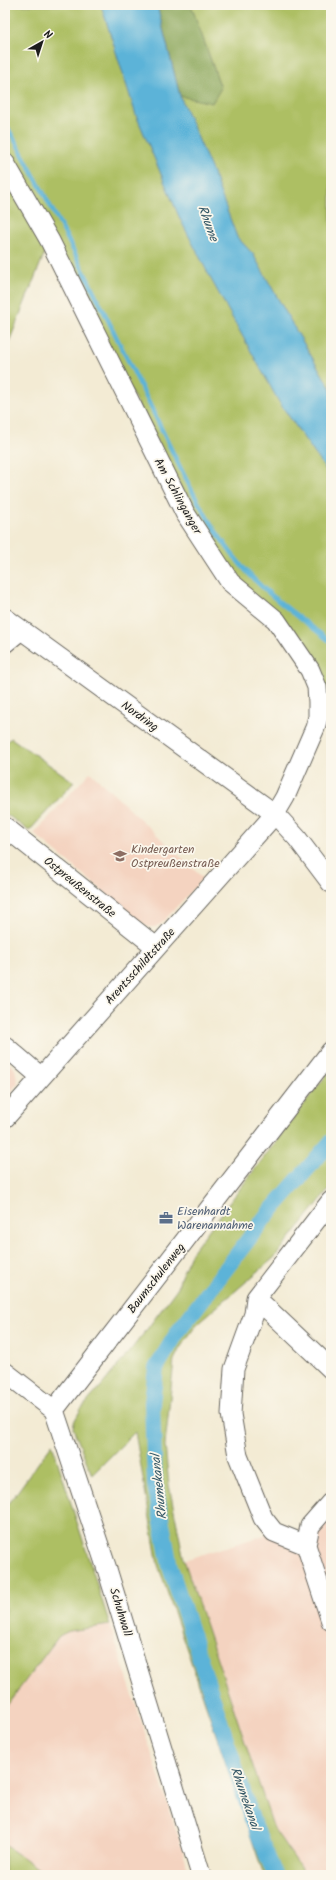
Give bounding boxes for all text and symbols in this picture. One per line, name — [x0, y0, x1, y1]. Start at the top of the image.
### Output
north arrow — [22, 22, 62, 62]
text: N — [39, 26, 56, 44]
water label: Rhume — [191, 203, 224, 246]
street label: Am Schlinganger — [149, 455, 207, 539]
street label: Nordring — [117, 696, 163, 737]
place label: Kindergarten Ostpreußenstraße — [131, 840, 220, 873]
school or university icon: Kindergarten Ostpreußenstraße — [112, 848, 128, 864]
street label: Ostpreußenstraße — [39, 852, 121, 923]
street label: Arentsschildtstraße — [101, 923, 181, 1009]
place label: Eisenhardt Warenannahme — [177, 1202, 254, 1235]
office icon: Eisenhardt Warenannahme — [158, 1210, 174, 1226]
street label: Baumschulenweg — [123, 1239, 190, 1318]
water label: Rhumekanal — [145, 1450, 173, 1520]
street label: Schuhwall — [104, 1585, 137, 1639]
water label: Rhumekanal — [224, 1764, 266, 1835]

